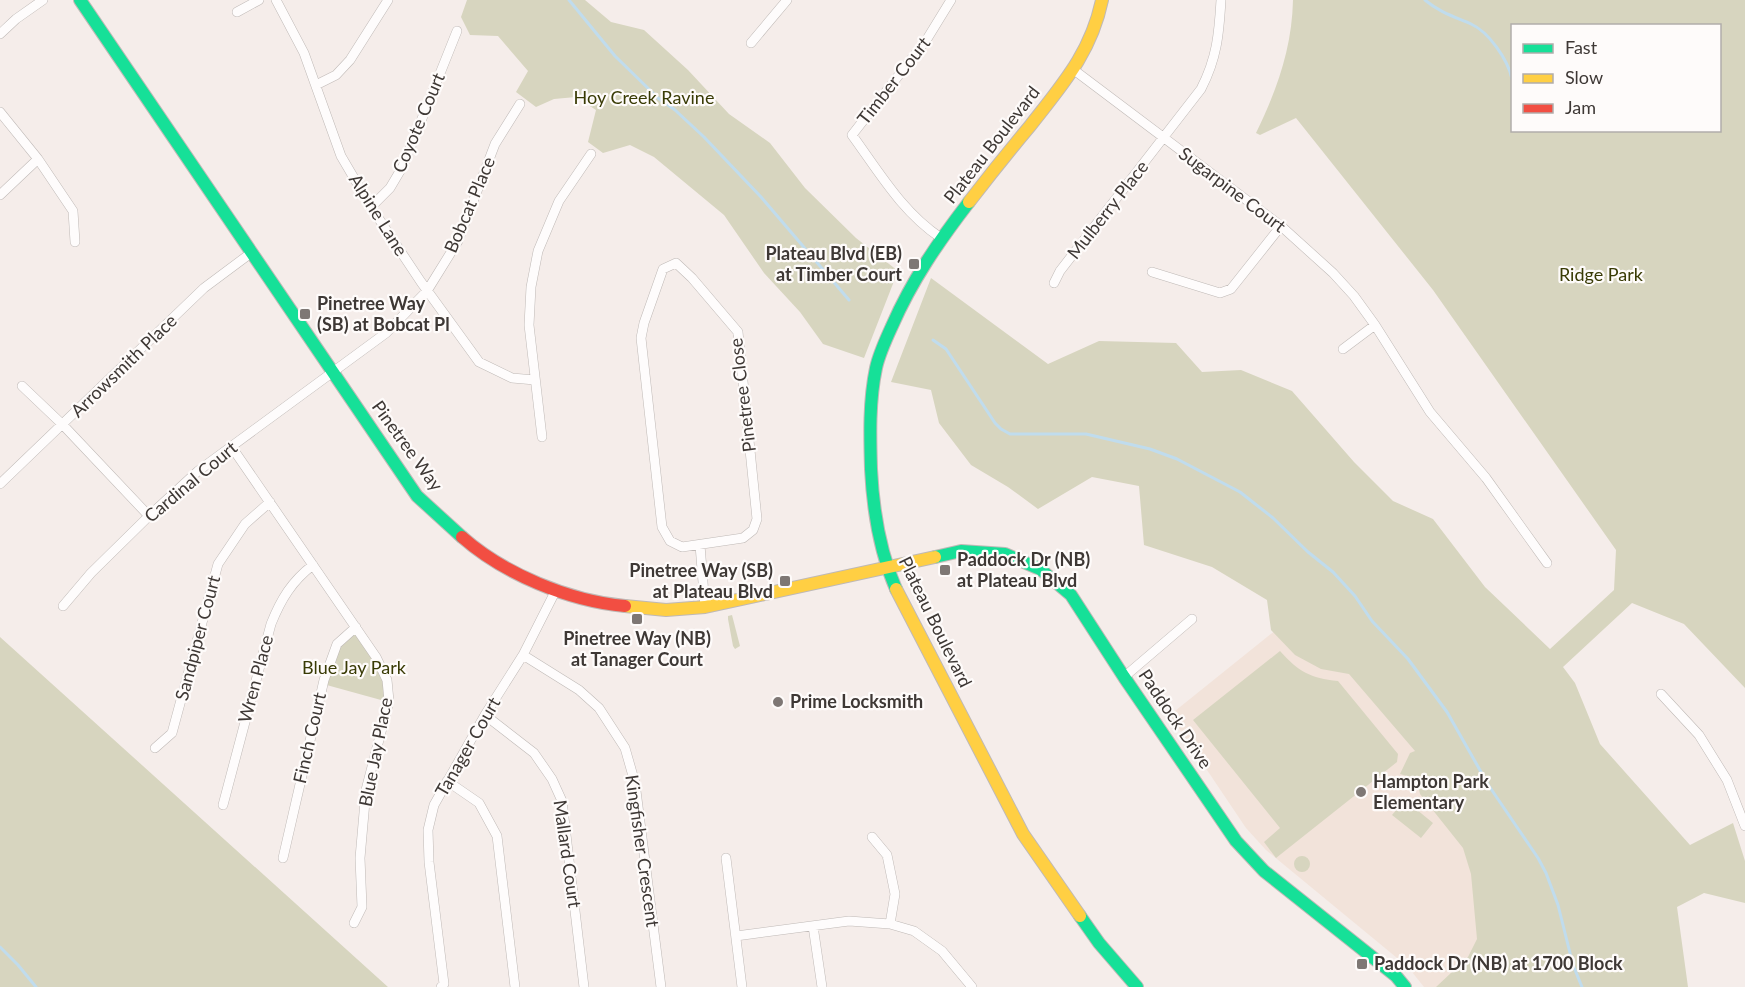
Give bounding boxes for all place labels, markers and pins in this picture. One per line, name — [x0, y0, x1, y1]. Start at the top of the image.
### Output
place label: Plateau Blvd (EB) at Timber Court — [765, 242, 902, 285]
marker: Plateau Blvd (EB) at Timber Court — [907, 257, 921, 271]
place label: Pinetree Way (SB) at Bobcat Pl — [317, 292, 450, 335]
marker: Pinetree Way (SB) at Bobcat Pl — [298, 307, 312, 321]
place label: Paddock Dr (NB) at Plateau Blvd — [957, 548, 1090, 591]
place label: Pinetree Way (SB) at Plateau Blvd — [629, 559, 773, 602]
marker: Paddock Dr (NB) at Plateau Blvd — [938, 563, 952, 577]
marker: Pinetree Way (SB) at Plateau Blvd — [778, 574, 792, 588]
marker: Pinetree Way (NB) at Tanager Court — [630, 612, 644, 626]
place label: Pinetree Way (NB) at Tanager Court — [563, 627, 711, 670]
place label: Prime Locksmith — [790, 690, 923, 712]
marker: Prime Locksmith — [771, 695, 785, 709]
place label: Hampton Park Elementary — [1373, 770, 1489, 813]
marker: Hampton Park Elementary — [1354, 785, 1368, 799]
place label: Paddock Dr (NB) at 1700 Block — [1374, 952, 1623, 974]
marker: Paddock Dr (NB) at 1700 Block — [1355, 957, 1369, 971]

